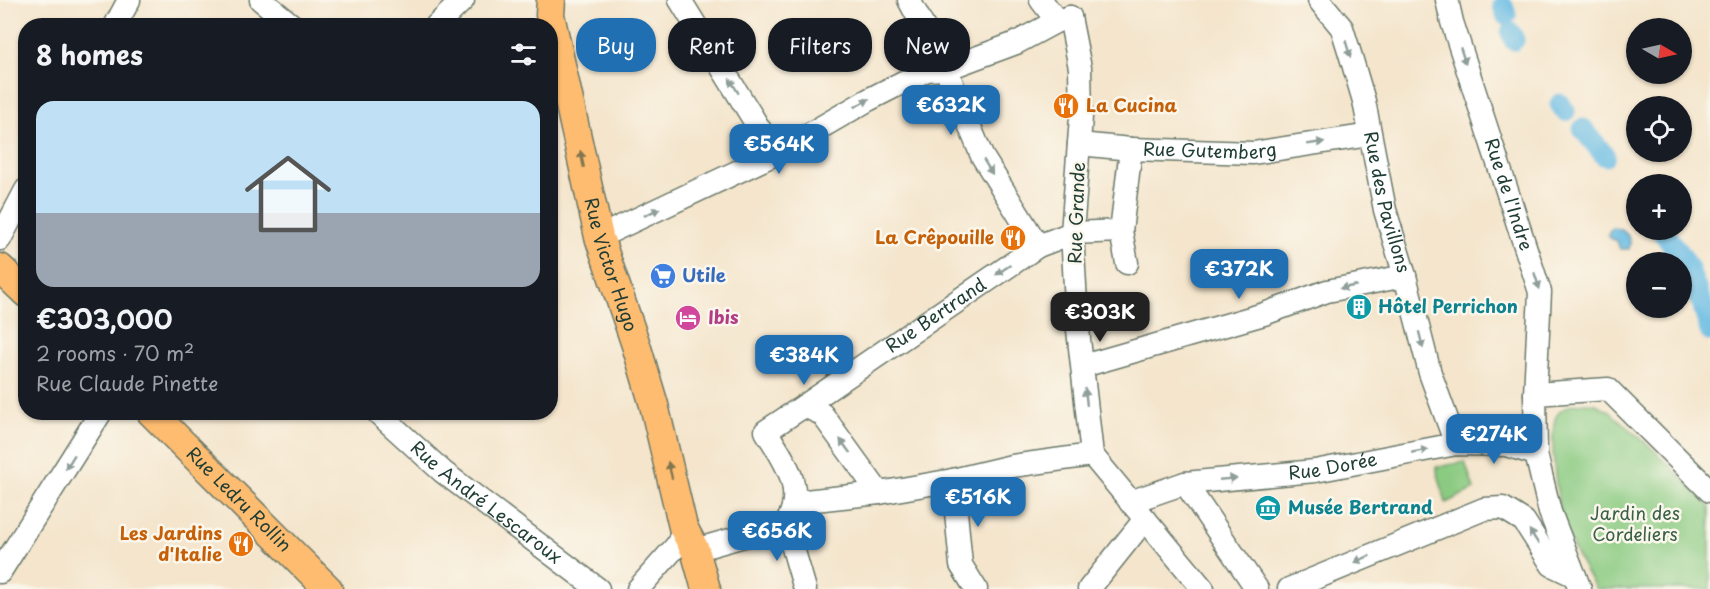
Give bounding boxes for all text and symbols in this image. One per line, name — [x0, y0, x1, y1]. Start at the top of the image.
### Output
chip: Buy — [576, 18, 656, 72]
chip: Rent — [668, 18, 756, 72]
chip: Filters — [768, 18, 872, 72]
chip: New — [884, 18, 970, 72]
north arrow — [1626, 18, 1692, 84]
map controls — [1626, 18, 1692, 318]
text: 8 homes — [36, 35, 143, 74]
icon: filters — [507, 38, 540, 71]
one-way arrow — [1344, 40, 1353, 58]
one-way arrow — [1459, 47, 1468, 65]
one-way arrow — [728, 78, 739, 94]
pin: €632K — [909, 85, 993, 136]
text: €632K — [916, 89, 986, 119]
restaurant icon: La Cucina — [1051, 91, 1081, 121]
place label: La Cucina — [1086, 91, 1177, 118]
button: locate — [1626, 96, 1692, 162]
one-way arrow — [854, 99, 871, 109]
pin: €564K — [737, 124, 821, 175]
text: €564K — [744, 128, 814, 158]
street label: Rue des Pavillons — [1358, 129, 1418, 276]
street label: Rue Gutemberg — [1142, 134, 1278, 166]
street label: Rue de l'Indre — [1479, 134, 1541, 254]
one-way arrow — [1307, 138, 1326, 147]
icon: home — [234, 140, 342, 248]
one-way arrow — [577, 149, 586, 168]
one-way arrow — [982, 159, 993, 175]
street label: Rue Grande — [1060, 161, 1091, 264]
button: + — [1626, 174, 1692, 240]
street label: Rue Victor Hugo — [579, 195, 645, 335]
one-way arrow — [644, 207, 661, 216]
place label: La Crêpouille — [875, 223, 994, 250]
restaurant icon: La Crêpouille — [998, 223, 1028, 253]
pin: €372K — [1197, 249, 1281, 300]
button: − — [1626, 252, 1692, 318]
text: €372K — [1204, 253, 1274, 283]
supermarket icon: Utile — [648, 261, 678, 291]
place label: Utile — [682, 261, 726, 288]
one-way arrow — [995, 264, 1011, 275]
street label: Rue Bertrand — [879, 270, 991, 359]
one-way arrow — [1533, 272, 1542, 290]
one-way arrow — [1338, 283, 1357, 292]
pin: €303K — [1058, 292, 1142, 343]
building icon: Hôtel Perrichon — [1344, 292, 1374, 322]
place label: Hôtel Perrichon — [1378, 292, 1518, 319]
text: €303K — [1065, 296, 1135, 326]
text: €303,000 — [36, 299, 173, 338]
hotel icon: Ibis — [673, 303, 703, 333]
place label: Ibis — [708, 303, 739, 330]
one-way arrow — [1417, 331, 1427, 349]
pin: €384K — [762, 335, 846, 386]
text: 2 rooms · 70 m² — [36, 338, 194, 368]
text: €384K — [769, 339, 839, 369]
text: Rue Claude Pinette — [36, 368, 218, 398]
one-way arrow — [1081, 388, 1091, 407]
pin: €274K — [1452, 414, 1536, 465]
text: €274K — [1460, 418, 1528, 448]
street label: Rue André Lescaroux — [405, 434, 568, 569]
one-way arrow — [839, 438, 851, 454]
street label: Rue Ledru Rollin — [181, 440, 299, 557]
street label: Rue Dorée — [1287, 444, 1379, 485]
one-way arrow — [1411, 446, 1430, 455]
one-way arrow — [65, 454, 76, 470]
one-way arrow — [664, 461, 674, 479]
one-way arrow — [1218, 474, 1237, 484]
pin: €516K — [936, 477, 1020, 528]
text: €516K — [945, 481, 1011, 511]
museum icon: Musée Bertrand — [1253, 493, 1283, 523]
place label: Musée Bertrand — [1288, 493, 1433, 520]
park label: Jardin des Cordeliers — [1590, 499, 1680, 547]
pin: €656K — [735, 511, 819, 562]
text: €656K — [742, 515, 812, 545]
place label: Les Jardins d'Italie — [120, 519, 222, 567]
restaurant icon: Les Jardins d'Italie — [226, 529, 256, 559]
one-way arrow — [1529, 529, 1540, 545]
one-way arrow — [1352, 554, 1370, 564]

